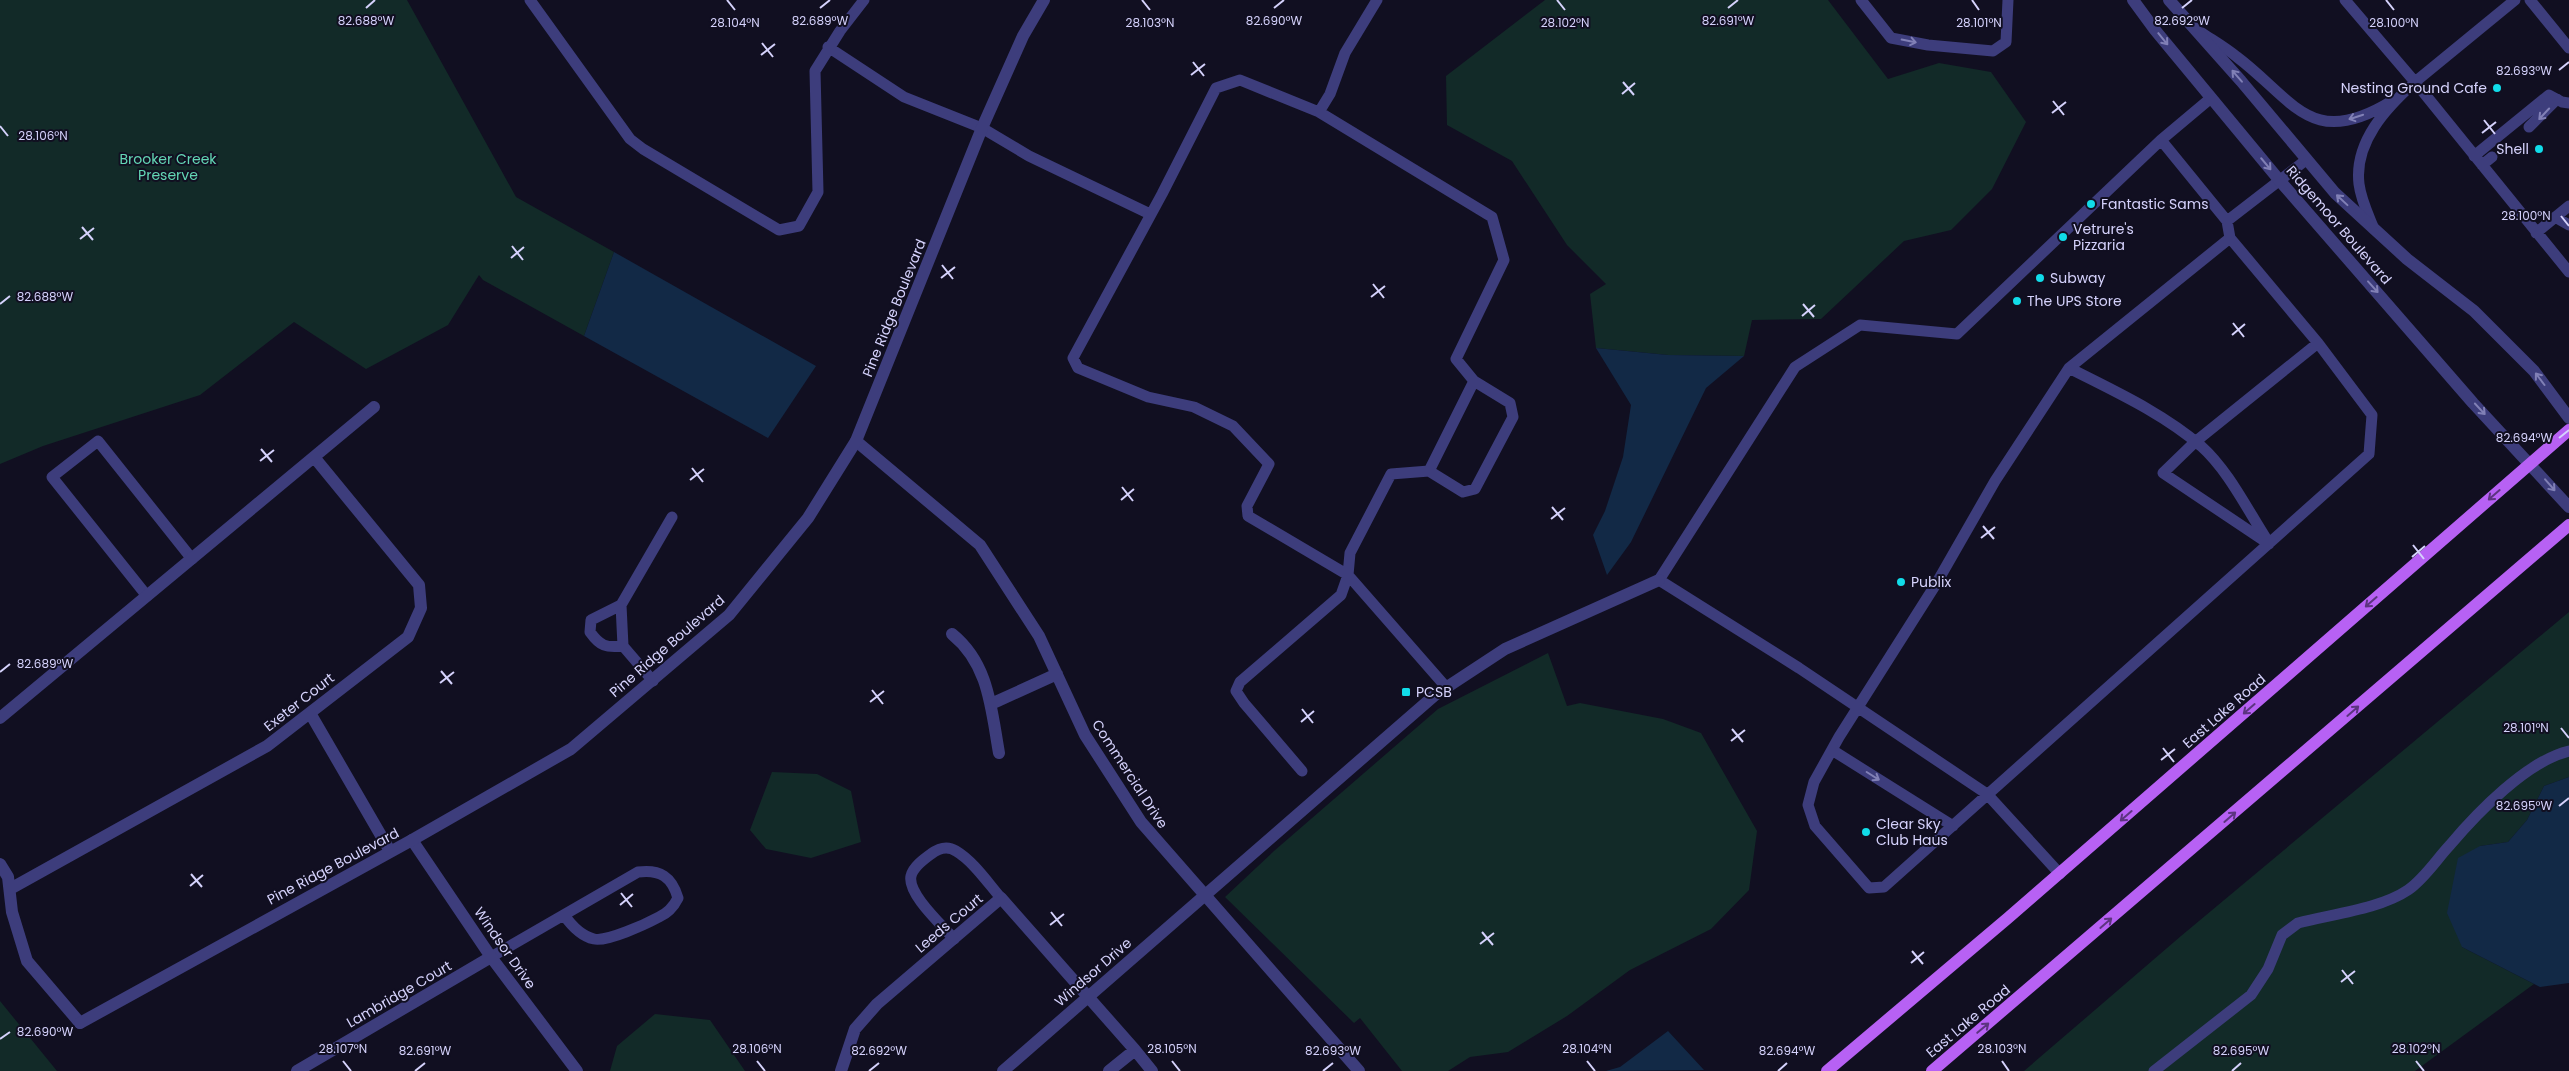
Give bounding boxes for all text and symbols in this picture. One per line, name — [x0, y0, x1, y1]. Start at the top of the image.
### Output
text: 82.688°W — [338, 12, 394, 29]
text: 82.689°W — [792, 12, 848, 29]
text: 82.690°W — [1246, 12, 1302, 29]
text: 82.691°W — [1702, 12, 1755, 29]
text: 82.692°W — [2154, 12, 2210, 29]
text: 28.104°N — [710, 14, 760, 31]
text: 28.103°N — [1126, 14, 1174, 31]
text: 28.102°N — [1541, 14, 1589, 31]
text: 28.101°N — [1956, 14, 2002, 31]
text: 28.100°N — [2369, 14, 2419, 31]
one-way arrow — [2157, 32, 2168, 45]
one-way arrow — [1900, 37, 1916, 46]
text: 82.693°W — [2496, 62, 2552, 79]
one-way arrow — [2231, 69, 2242, 82]
place label: Nesting Ground Cafe — [2341, 78, 2487, 98]
marker: Nesting Ground Cafe — [2491, 82, 2503, 94]
one-way arrow — [2538, 108, 2550, 121]
one-way arrow — [2349, 113, 2364, 122]
text: 28.106°N — [18, 127, 68, 144]
place label: Shell — [2496, 139, 2529, 159]
marker: Shell — [2533, 143, 2545, 155]
park label: Brooker Creek Preserve — [119, 149, 217, 185]
one-way arrow — [2260, 158, 2272, 171]
street label: Ridgemoor Boulevard — [2282, 161, 2396, 289]
place label: Fantastic Sams — [2101, 194, 2209, 214]
one-way arrow — [2335, 194, 2348, 206]
marker: Fantastic Sams — [2085, 198, 2097, 210]
text: 28.100°N — [2501, 207, 2551, 224]
place label: Vetrure's Pizzaria — [2073, 219, 2134, 255]
marker: Vetrure's Pizzaria — [2057, 231, 2069, 243]
street label: Pine Ridge Boulevard — [857, 236, 931, 380]
place label: Subway — [2050, 268, 2106, 288]
marker: Subway — [2034, 272, 2046, 284]
one-way arrow — [2367, 280, 2379, 293]
text: 82.688°W — [17, 288, 73, 305]
place label: The UPS Store — [2027, 291, 2122, 311]
marker: The UPS Store — [2011, 295, 2023, 307]
one-way arrow — [2535, 372, 2545, 386]
one-way arrow — [2474, 403, 2486, 416]
text: 82.694°W — [2496, 429, 2552, 446]
one-way arrow — [2544, 479, 2556, 492]
one-way arrow — [2487, 490, 2500, 501]
place label: Publix — [1911, 572, 1951, 592]
marker: Publix — [1895, 576, 1907, 588]
street label: Pine Ridge Boulevard — [605, 590, 729, 702]
one-way arrow — [2365, 596, 2378, 608]
text: 82.689°W — [17, 655, 73, 672]
street label: Exeter Court — [260, 668, 338, 736]
street label: East Lake Road — [2178, 669, 2270, 753]
place label: PCSB — [1416, 682, 1452, 702]
marker: PCSB — [1400, 686, 1412, 698]
one-way arrow — [2242, 703, 2255, 715]
one-way arrow — [2346, 705, 2359, 717]
street label: Commercial Drive — [1087, 716, 1173, 833]
text: 28.101°N — [2503, 719, 2549, 736]
one-way arrow — [1866, 771, 1880, 781]
text: 82.695°W — [2496, 797, 2552, 814]
one-way arrow — [2120, 810, 2133, 821]
one-way arrow — [2223, 811, 2236, 823]
place label: Clear Sky Club Haus — [1876, 814, 1948, 850]
street label: Pine Ridge Boulevard — [263, 823, 403, 909]
marker: Clear Sky Club Haus — [1860, 826, 1872, 838]
street label: Leeds Court — [911, 889, 987, 957]
street label: Windsor Drive — [469, 903, 541, 993]
one-way arrow — [2100, 917, 2113, 929]
street label: Windsor Drive — [1050, 933, 1136, 1011]
street label: Lambridge Court — [343, 956, 455, 1032]
street label: East Lake Road — [1922, 980, 2014, 1062]
text: 82.690°W — [17, 1023, 73, 1040]
one-way arrow — [1976, 1023, 1989, 1034]
text: 28.107°N — [319, 1040, 367, 1057]
text: 28.106°N — [732, 1040, 782, 1057]
text: 28.105°N — [1147, 1040, 1197, 1057]
text: 28.104°N — [1562, 1040, 1612, 1057]
text: 28.103°N — [1978, 1040, 2026, 1057]
text: 28.102°N — [2392, 1040, 2440, 1057]
text: 82.691°W — [399, 1042, 452, 1059]
text: 82.692°W — [851, 1042, 907, 1059]
text: 82.693°W — [1305, 1042, 1361, 1059]
text: 82.694°W — [1759, 1042, 1815, 1059]
text: 82.695°W — [2213, 1042, 2269, 1059]

